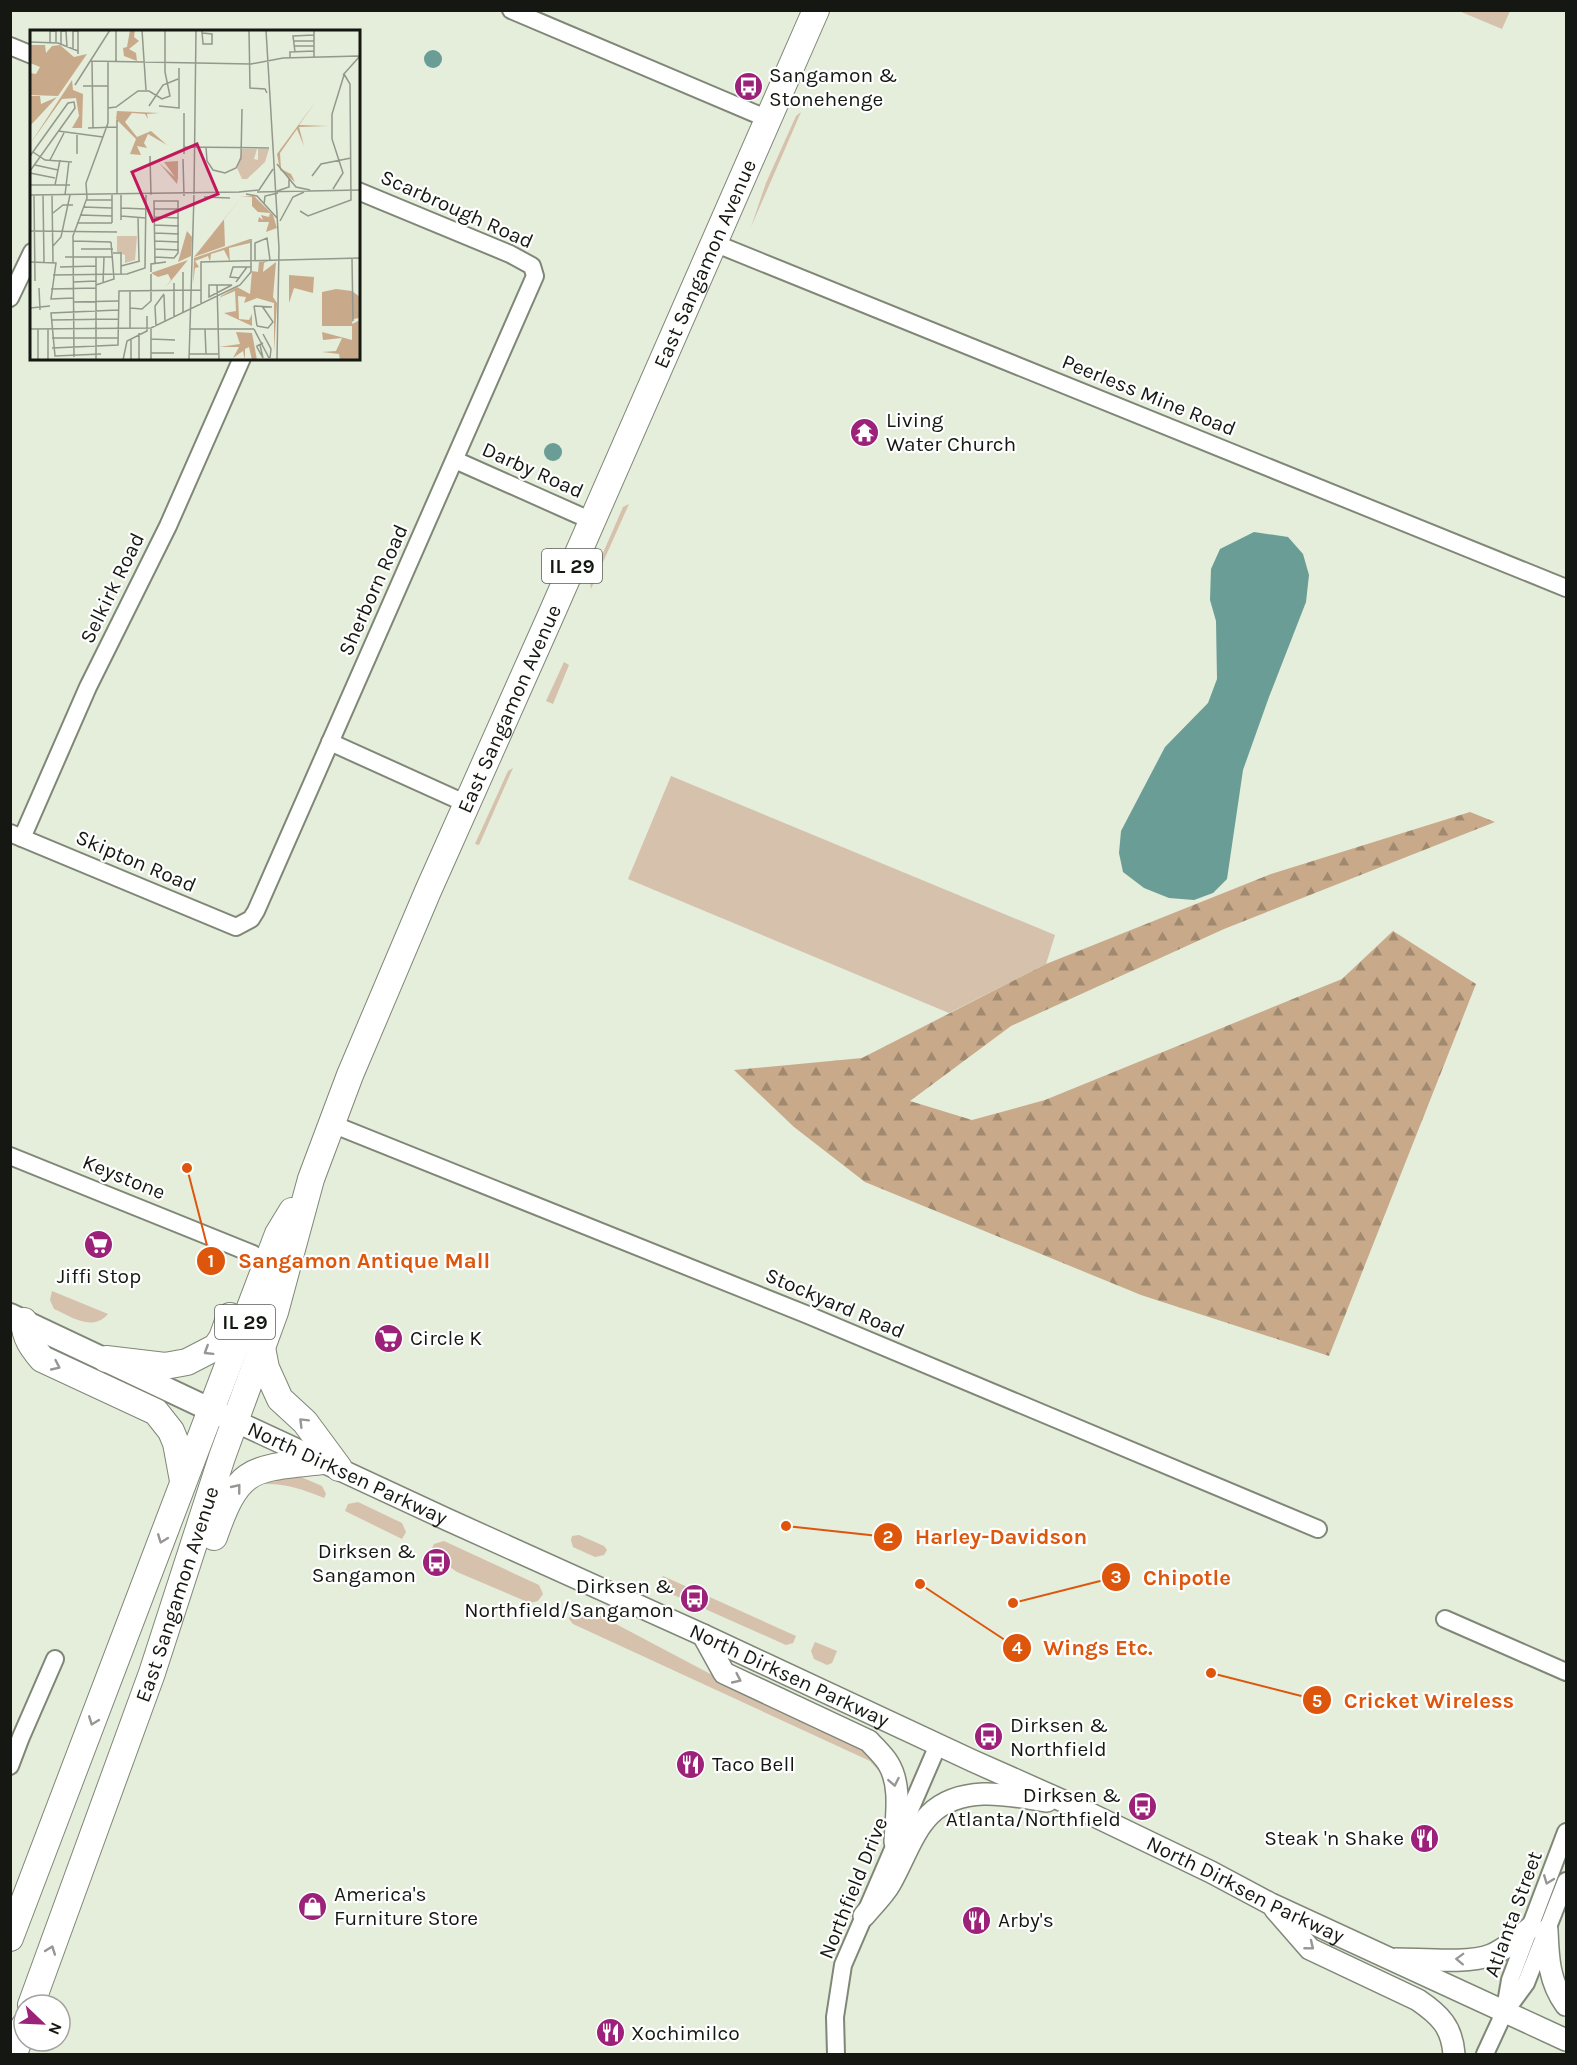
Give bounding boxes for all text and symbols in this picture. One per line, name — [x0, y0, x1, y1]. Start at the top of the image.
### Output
inset map — [30, 30, 360, 360]
place label: Sangamon & Stonehenge — [769, 63, 897, 111]
bus stop icon: Sangamon & Stonehenge — [732, 71, 764, 103]
street label: East Sangamon Avenue — [649, 156, 761, 372]
street label: Scarbrough Road — [377, 165, 537, 253]
street label: Peerless Mine Road — [1059, 349, 1239, 441]
place label: Living Water Church — [886, 408, 1016, 456]
temple icon: Living Water Church — [849, 416, 881, 448]
street label: Darby Road — [479, 437, 587, 503]
street label: Sherborn Road — [333, 521, 413, 659]
street label: Selkirk Road — [75, 529, 149, 647]
road number: IL 29 — [542, 549, 602, 583]
street label: East Sangamon Avenue — [452, 601, 566, 817]
street label: Skipton Road — [72, 825, 200, 897]
street label: Keystone — [79, 1150, 169, 1204]
supermarket icon: Jiffi Stop — [83, 1229, 115, 1261]
callout: Sangamon Antique Mall — [196, 1241, 502, 1281]
text: Sangamon Antique Mall — [238, 1248, 490, 1274]
text: 1 — [208, 1250, 214, 1272]
street label: Stockyard Road — [762, 1263, 908, 1343]
place label: Jiffi Stop — [57, 1264, 141, 1288]
road number: IL 29 — [215, 1305, 275, 1339]
supermarket icon: Circle K — [373, 1322, 405, 1354]
place label: Circle K — [410, 1326, 482, 1350]
one-way arrow — [204, 1344, 214, 1356]
one-way arrow — [49, 1358, 60, 1370]
street label: North Dirksen Parkway — [244, 1417, 451, 1530]
one-way arrow — [299, 1419, 310, 1429]
street label: East Sangamon Avenue — [130, 1483, 224, 1705]
one-way arrow — [230, 1484, 241, 1495]
callout: Harley-Davidson — [873, 1517, 1099, 1557]
text: Harley-Davidson — [915, 1524, 1087, 1550]
text: 2 — [883, 1526, 893, 1548]
one-way arrow — [157, 1533, 170, 1544]
place label: Dirksen & Sangamon — [312, 1539, 416, 1587]
bus stop icon: Dirksen & Sangamon — [421, 1547, 453, 1579]
callout: Chipotle — [1101, 1557, 1243, 1597]
text: Chipotle — [1143, 1565, 1231, 1591]
text: 3 — [1110, 1566, 1122, 1588]
place label: Dirksen & Northfield/Sangamon — [464, 1574, 674, 1622]
bus stop icon: Dirksen & Northfield/Sangamon — [679, 1582, 711, 1614]
street label: North Dirksen Parkway — [686, 1619, 893, 1732]
callout: Wings Etc. — [1002, 1628, 1165, 1668]
text: Wings Etc. — [1043, 1635, 1153, 1661]
text: 4 — [1012, 1637, 1023, 1659]
one-way arrow — [730, 1672, 741, 1684]
callout: Cricket Wireless — [1302, 1680, 1527, 1720]
text: Cricket Wireless — [1344, 1688, 1514, 1714]
text: 5 — [1312, 1690, 1322, 1712]
place label: Dirksen & Northfield — [1010, 1713, 1108, 1761]
one-way arrow — [88, 1715, 100, 1726]
bus stop icon: Dirksen & Northfield — [973, 1721, 1005, 1753]
restaurant icon: Taco Bell — [675, 1748, 707, 1780]
place label: Taco Bell — [712, 1752, 795, 1776]
one-way arrow — [887, 1777, 900, 1787]
place label: Dirksen & Atlanta/Northfield — [946, 1783, 1121, 1831]
bus stop icon: Dirksen & Atlanta/Northfield — [1126, 1791, 1158, 1823]
street label: Northfield Drive — [814, 1814, 892, 1962]
restaurant icon: Steak 'n Shake — [1409, 1822, 1441, 1854]
place label: Steak 'n Shake — [1264, 1826, 1404, 1850]
street label: North Dirksen Parkway — [1143, 1831, 1348, 1948]
street label: Atlanta Street — [1479, 1848, 1547, 1980]
one-way arrow — [1543, 1874, 1556, 1885]
place label: America's Furniture Store — [334, 1882, 478, 1930]
shop icon: America's Furniture Store — [297, 1890, 329, 1922]
restaurant icon: Arby's — [961, 1904, 993, 1936]
place label: Arby's — [998, 1908, 1054, 1932]
one-way arrow — [1303, 1939, 1314, 1950]
one-way arrow — [44, 1945, 57, 1956]
one-way arrow — [1455, 1953, 1464, 1966]
north arrow — [12, 1993, 72, 2053]
restaurant icon: Xochimilco — [594, 2017, 626, 2049]
text: N — [44, 2020, 66, 2038]
place label: Xochimilco — [631, 2021, 740, 2045]

